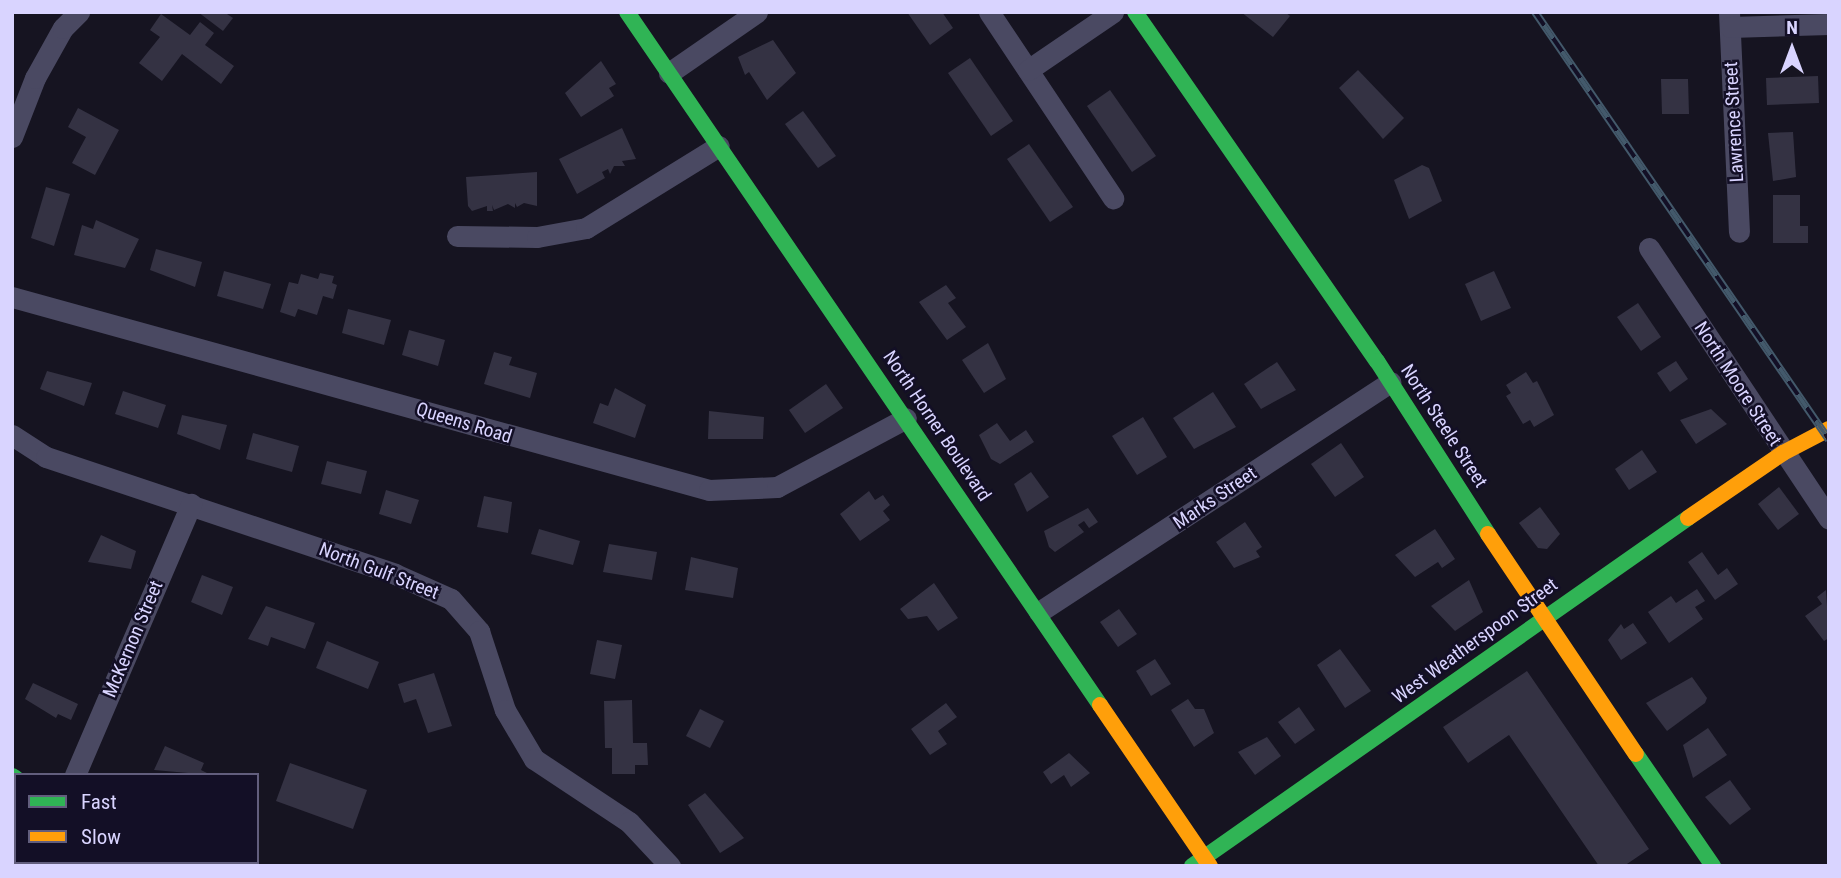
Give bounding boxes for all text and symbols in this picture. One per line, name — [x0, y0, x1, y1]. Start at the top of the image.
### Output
north arrow — [1757, 14, 1827, 84]
text: N — [1786, 16, 1798, 39]
street label: Lawrence Street — [1719, 61, 1749, 183]
street label: North Moore Street — [1689, 318, 1787, 450]
street label: North Horner Boulevard — [878, 346, 996, 506]
street label: North Steele Street — [1396, 360, 1492, 492]
street label: Queens Road — [413, 398, 515, 448]
street label: Marks Street — [1169, 462, 1261, 534]
street label: North Gulf Street — [316, 538, 442, 604]
street label: West Weatherspoon Street — [1388, 573, 1562, 709]
street label: McKernon Street — [98, 577, 168, 701]
legend — [14, 773, 259, 864]
text: Fast — [81, 790, 117, 814]
text: Slow — [81, 825, 121, 849]

